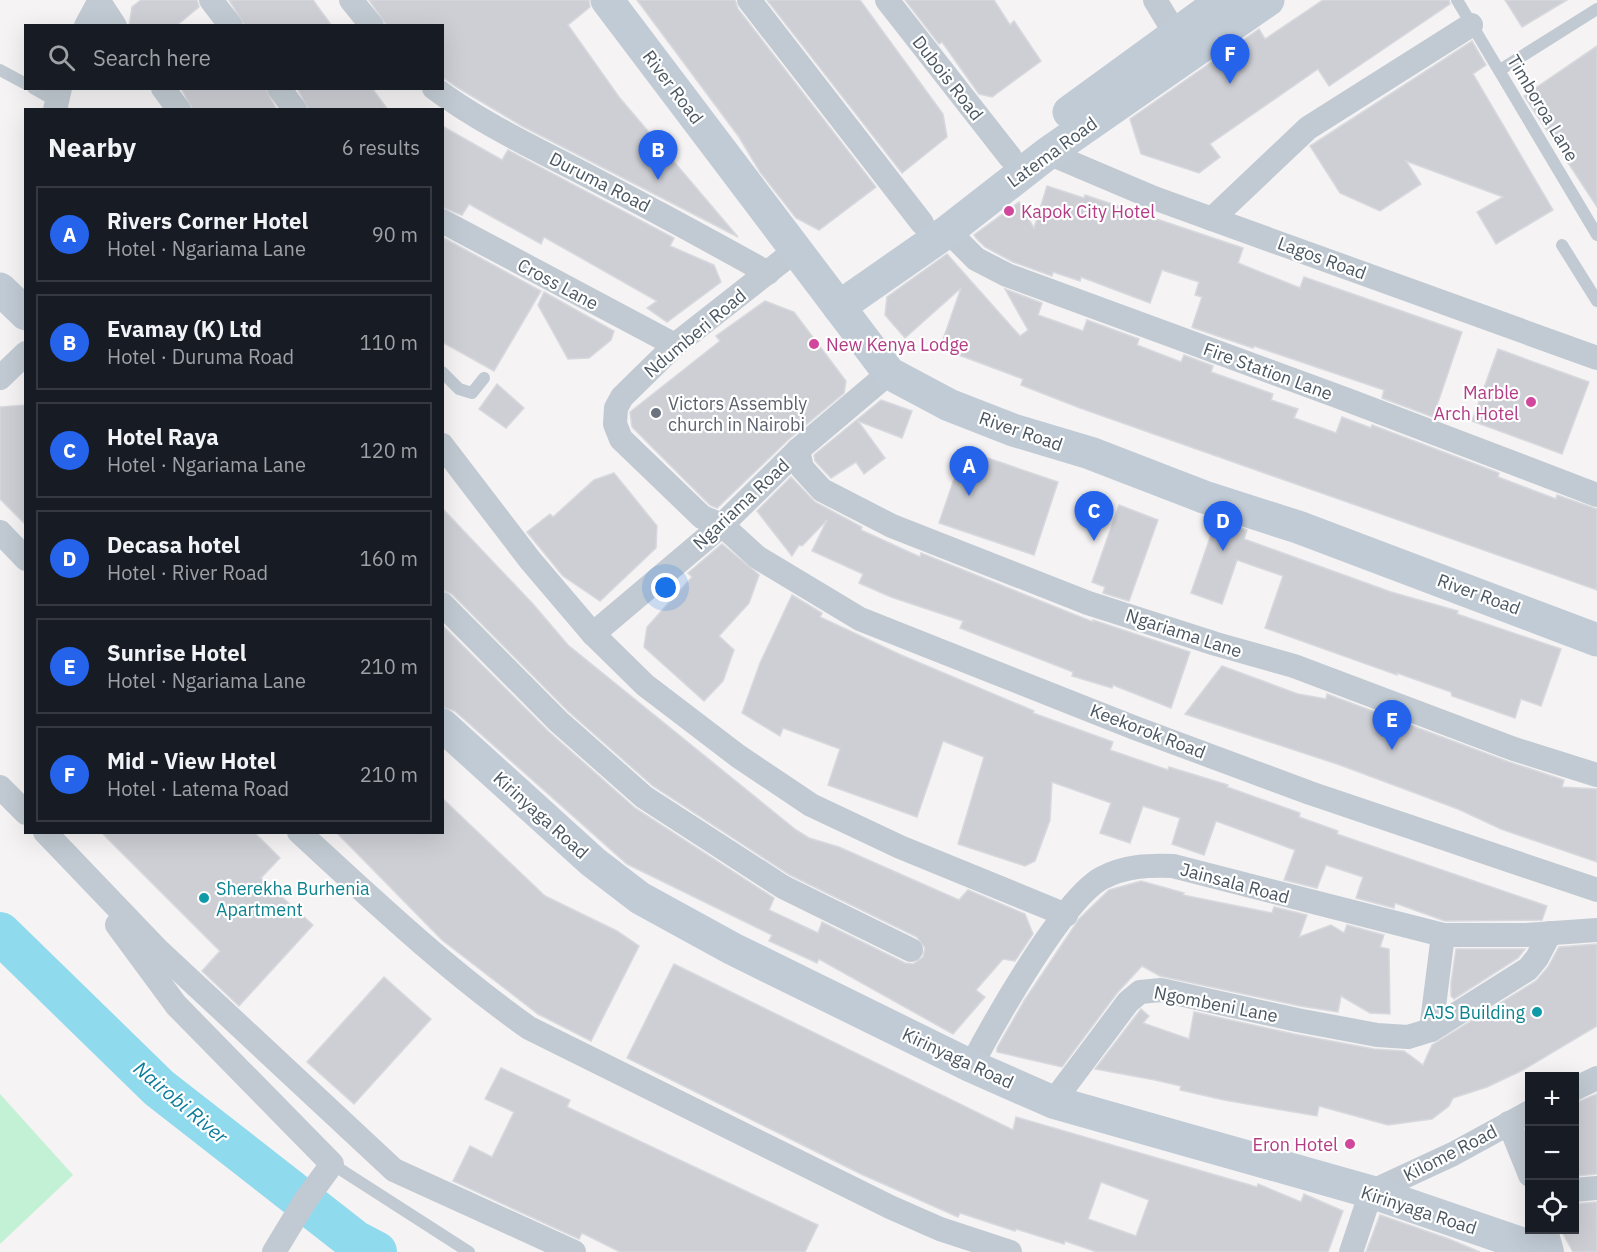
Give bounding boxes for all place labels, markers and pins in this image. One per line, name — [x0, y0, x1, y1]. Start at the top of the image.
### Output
pin: F — [1210, 34, 1250, 84]
pin: B — [638, 130, 678, 180]
place label: Kapok City Hotel — [1021, 200, 1155, 223]
marker: Kapok City Hotel — [1002, 204, 1016, 218]
place label: New Kenya Lodge — [826, 333, 969, 356]
marker: New Kenya Lodge — [807, 337, 821, 351]
place label: Marble Arch Hotel — [1434, 381, 1519, 425]
place label: Victors Assembly church in Nairobi — [668, 392, 807, 436]
marker: Marble Arch Hotel — [1524, 395, 1538, 409]
marker: Victors Assembly church in Nairobi — [649, 406, 663, 420]
pin: A — [950, 446, 988, 496]
pin: C — [1074, 492, 1114, 541]
pin: D — [1204, 502, 1242, 551]
pin: E — [1372, 700, 1412, 750]
place label: Sherekha Burhenia Apartment — [216, 877, 370, 921]
marker: Sherekha Burhenia Apartment — [197, 891, 211, 905]
place label: AJS Building — [1423, 1001, 1525, 1024]
marker: AJS Building — [1530, 1005, 1544, 1019]
place label: Eron Hotel — [1253, 1133, 1338, 1156]
marker: Eron Hotel — [1343, 1137, 1357, 1151]

